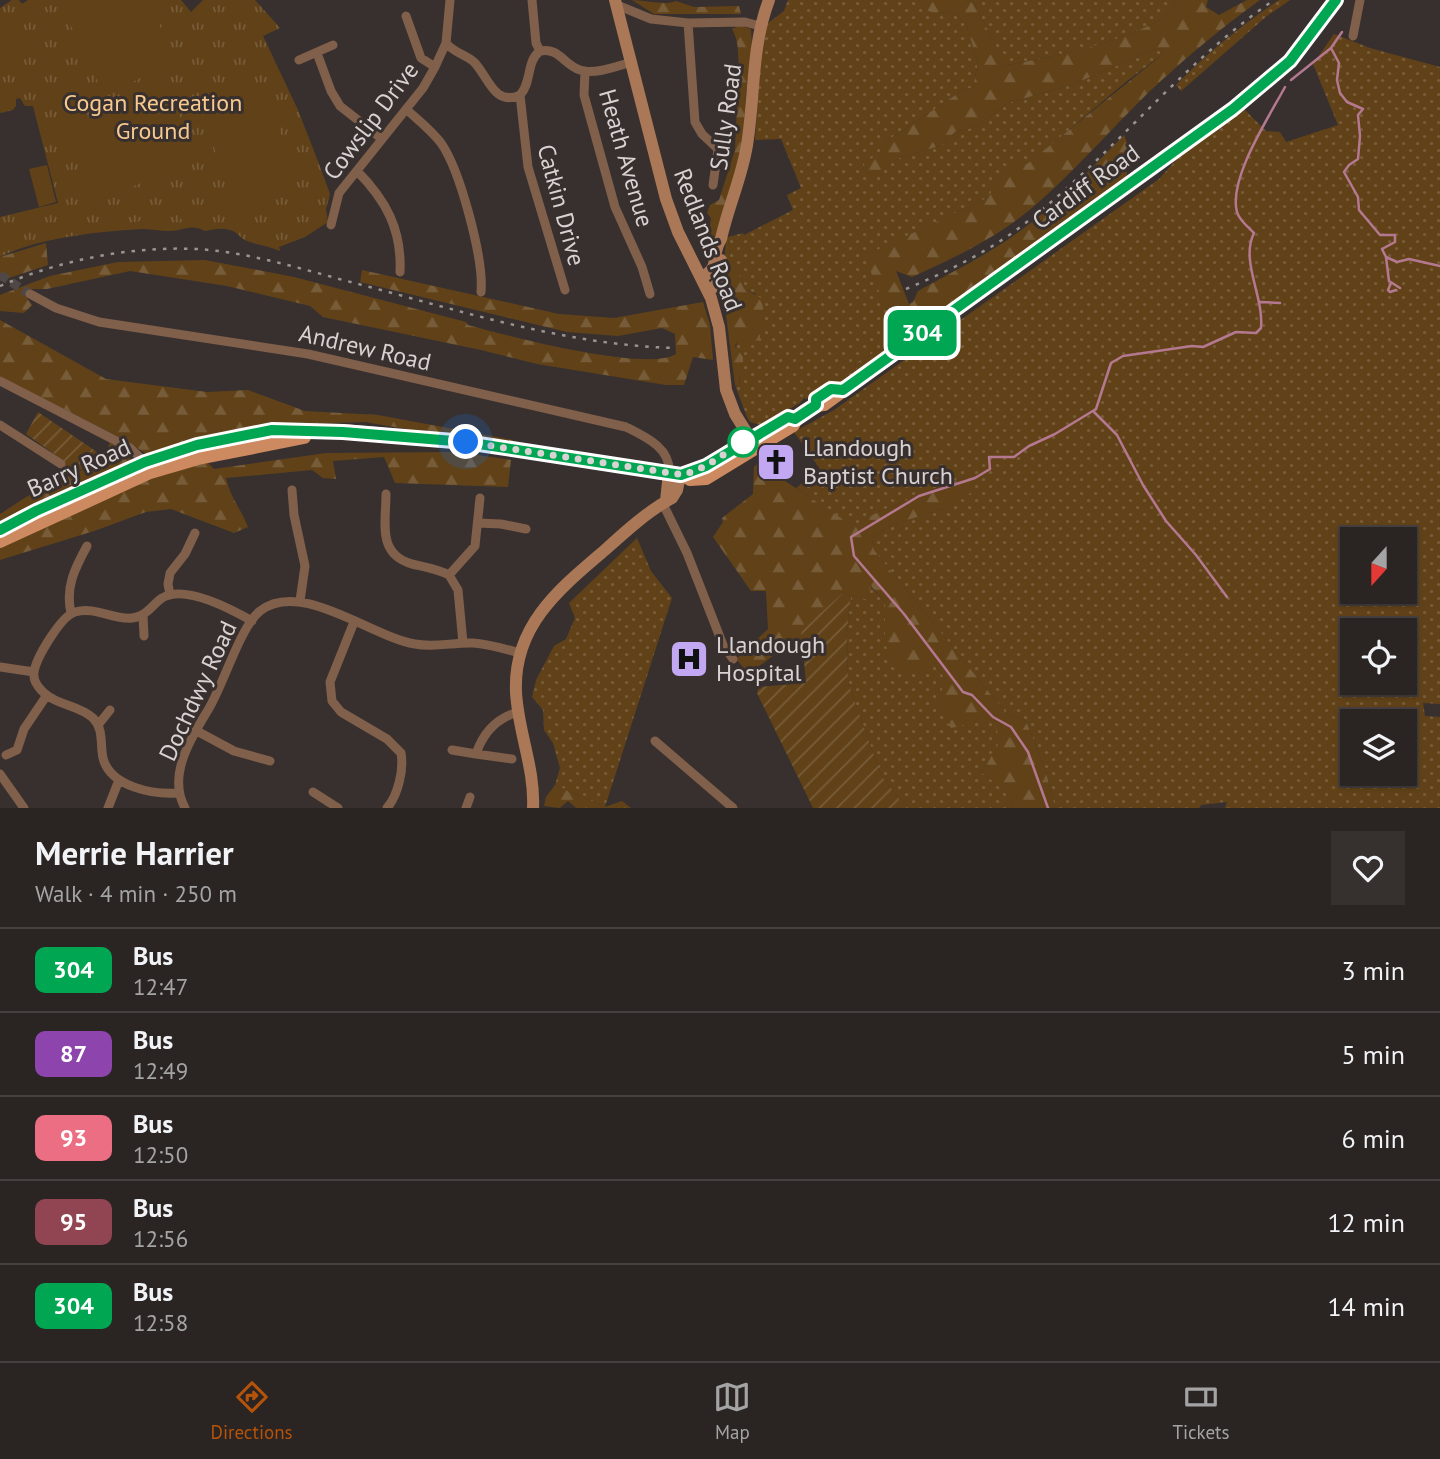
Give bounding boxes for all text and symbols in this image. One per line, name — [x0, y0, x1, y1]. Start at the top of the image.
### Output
street label: Cowslip Drive — [316, 56, 425, 186]
street label: Sully Road — [703, 62, 748, 172]
street label: Heath Avenue — [592, 85, 661, 230]
park label: Cogan Recreation Ground — [64, 87, 242, 146]
street label: Cardiff Road — [1026, 137, 1145, 236]
street label: Catkin Drive — [530, 141, 593, 269]
street label: Redlands Road — [667, 164, 750, 316]
line badge: 304 — [882, 310, 962, 356]
street label: Andrew Road — [296, 317, 434, 378]
text: 304 — [902, 317, 942, 348]
your location — [448, 424, 483, 459]
unlabelled marker — [728, 427, 758, 457]
street label: Barry Road — [22, 431, 135, 504]
place label: Llandough Baptist Church — [803, 432, 953, 491]
church icon: Llandough Baptist Church — [755, 441, 797, 483]
north arrow — [1340, 527, 1418, 604]
map controls — [1340, 527, 1417, 786]
street label: Dochdwy Road — [152, 616, 243, 766]
button: locate — [1340, 618, 1417, 695]
place label: Llandough Hospital — [716, 629, 825, 688]
hospital icon: Llandough Hospital — [668, 638, 710, 680]
button: layers — [1340, 709, 1417, 786]
text: Merrie Harrier — [35, 831, 234, 874]
button: heart — [1331, 831, 1405, 905]
text: Walk · 4 min · 250 m — [35, 879, 237, 908]
text: Bus — [133, 939, 173, 972]
text: 304 — [53, 954, 94, 985]
text: 3 min — [1342, 954, 1405, 987]
text: 12:47 — [133, 972, 188, 1001]
text: Bus — [133, 1023, 173, 1056]
text: 87 — [60, 1038, 87, 1069]
text: 5 min — [1342, 1038, 1405, 1071]
text: 12:49 — [133, 1056, 188, 1085]
text: Bus — [133, 1107, 173, 1140]
text: 93 — [60, 1122, 87, 1153]
text: 6 min — [1342, 1122, 1405, 1155]
text: 12:50 — [133, 1140, 188, 1169]
text: Bus — [133, 1191, 173, 1224]
text: 95 — [60, 1206, 87, 1237]
text: 12 min — [1327, 1206, 1405, 1239]
text: 12:56 — [133, 1224, 188, 1253]
text: Bus — [133, 1275, 173, 1308]
text: 304 — [53, 1290, 94, 1321]
text: 14 min — [1327, 1290, 1405, 1323]
text: 12:58 — [133, 1308, 188, 1337]
tab: Directions — [210, 1378, 293, 1444]
tab: Map — [713, 1378, 751, 1444]
tab: Tickets — [1172, 1378, 1230, 1444]

